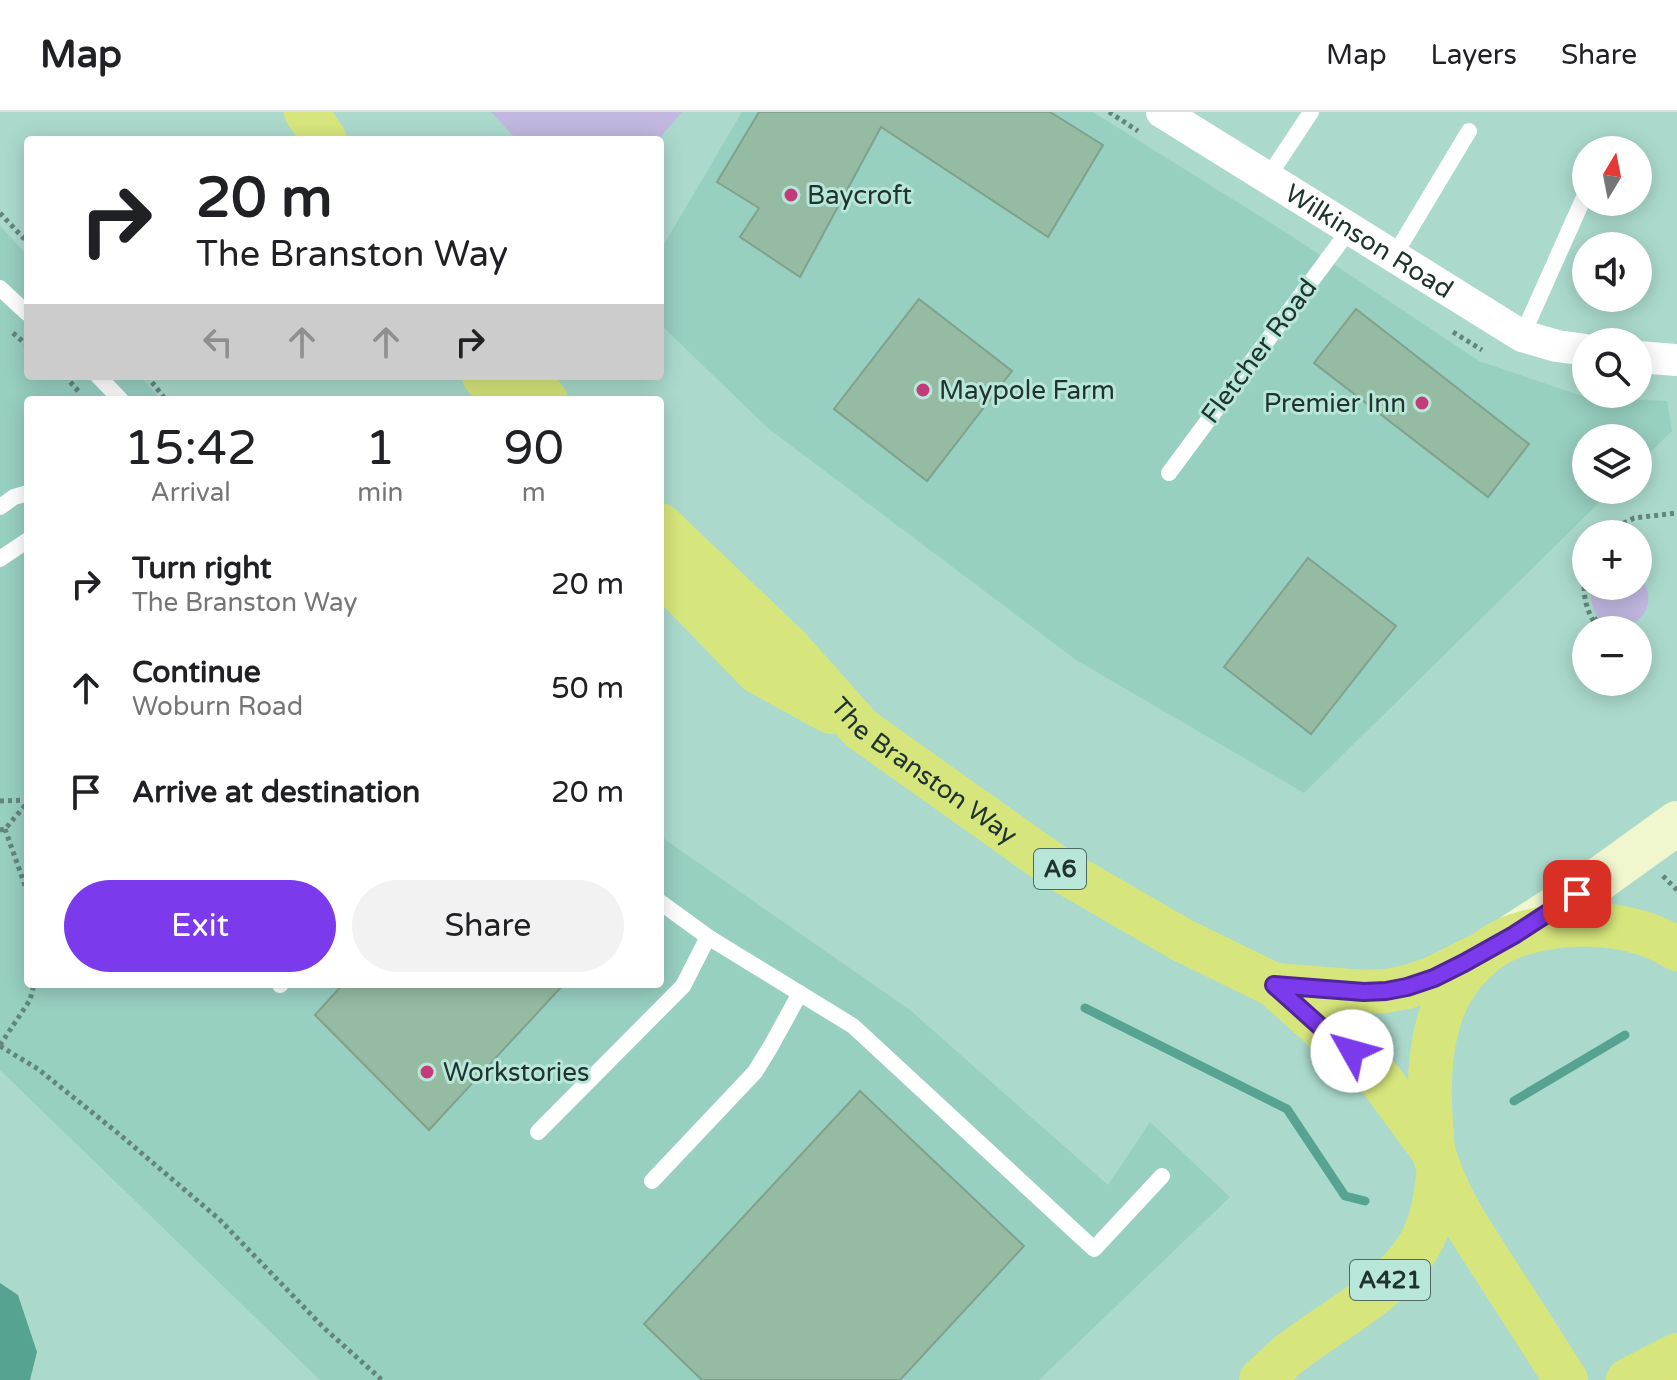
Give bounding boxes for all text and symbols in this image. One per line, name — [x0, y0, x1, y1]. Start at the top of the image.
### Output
text: Map — [40, 32, 122, 78]
text: Map — [1326, 38, 1387, 72]
text: Layers — [1431, 38, 1517, 72]
text: Share — [1561, 38, 1637, 72]
north arrow — [1572, 136, 1652, 216]
map controls — [1572, 136, 1652, 696]
text: 20 m — [196, 165, 332, 232]
icon: right — [64, 168, 168, 272]
street label: Wilkinson Road — [1280, 177, 1459, 305]
place label: Baycroft — [807, 180, 912, 211]
marker: Baycroft — [782, 186, 800, 204]
button: sound — [1572, 232, 1652, 312]
text: The Branston Way — [196, 233, 508, 276]
street label: Fletcher Road — [1195, 273, 1323, 429]
icon: left — [196, 320, 240, 364]
icon: ahead — [280, 320, 324, 364]
icon: ahead — [364, 320, 408, 364]
icon: right — [448, 320, 492, 364]
button: search — [1572, 328, 1652, 408]
place label: Maypole Farm — [939, 375, 1115, 406]
marker: Maypole Farm — [914, 381, 932, 399]
place label: Premier Inn — [1264, 388, 1406, 419]
marker: Premier Inn — [1413, 394, 1431, 412]
text: 15:42 — [124, 420, 257, 478]
text: 1 — [365, 420, 395, 478]
text: 90 — [504, 420, 564, 478]
button: layers — [1572, 424, 1652, 504]
text: Arrival — [150, 477, 231, 508]
text: min — [357, 477, 403, 508]
text: m — [522, 477, 546, 508]
button: + — [1572, 520, 1652, 600]
text: Turn right — [132, 550, 272, 587]
icon: right — [64, 562, 108, 606]
text: 20 m — [551, 566, 624, 603]
text: The Branston Way — [132, 587, 357, 618]
button: − — [1572, 616, 1652, 696]
text: Continue — [132, 654, 261, 691]
icon: ahead — [64, 666, 108, 710]
text: 50 m — [551, 670, 624, 707]
text: Woburn Road — [132, 691, 303, 722]
street label: The Branston Way — [825, 691, 1023, 851]
icon: arrive — [64, 770, 108, 814]
text: Arrive at destination — [132, 774, 420, 811]
text: 20 m — [551, 774, 624, 811]
road number: A6 — [1034, 849, 1086, 889]
pin — [1543, 860, 1611, 928]
icon: arrive — [1555, 872, 1599, 916]
button: Exit — [64, 880, 336, 972]
button: Share — [352, 880, 624, 972]
position arrow — [1310, 1009, 1394, 1093]
place label: Workstories — [443, 1057, 589, 1088]
marker: Workstories — [418, 1063, 436, 1081]
road number: A421 — [1350, 1260, 1430, 1300]

